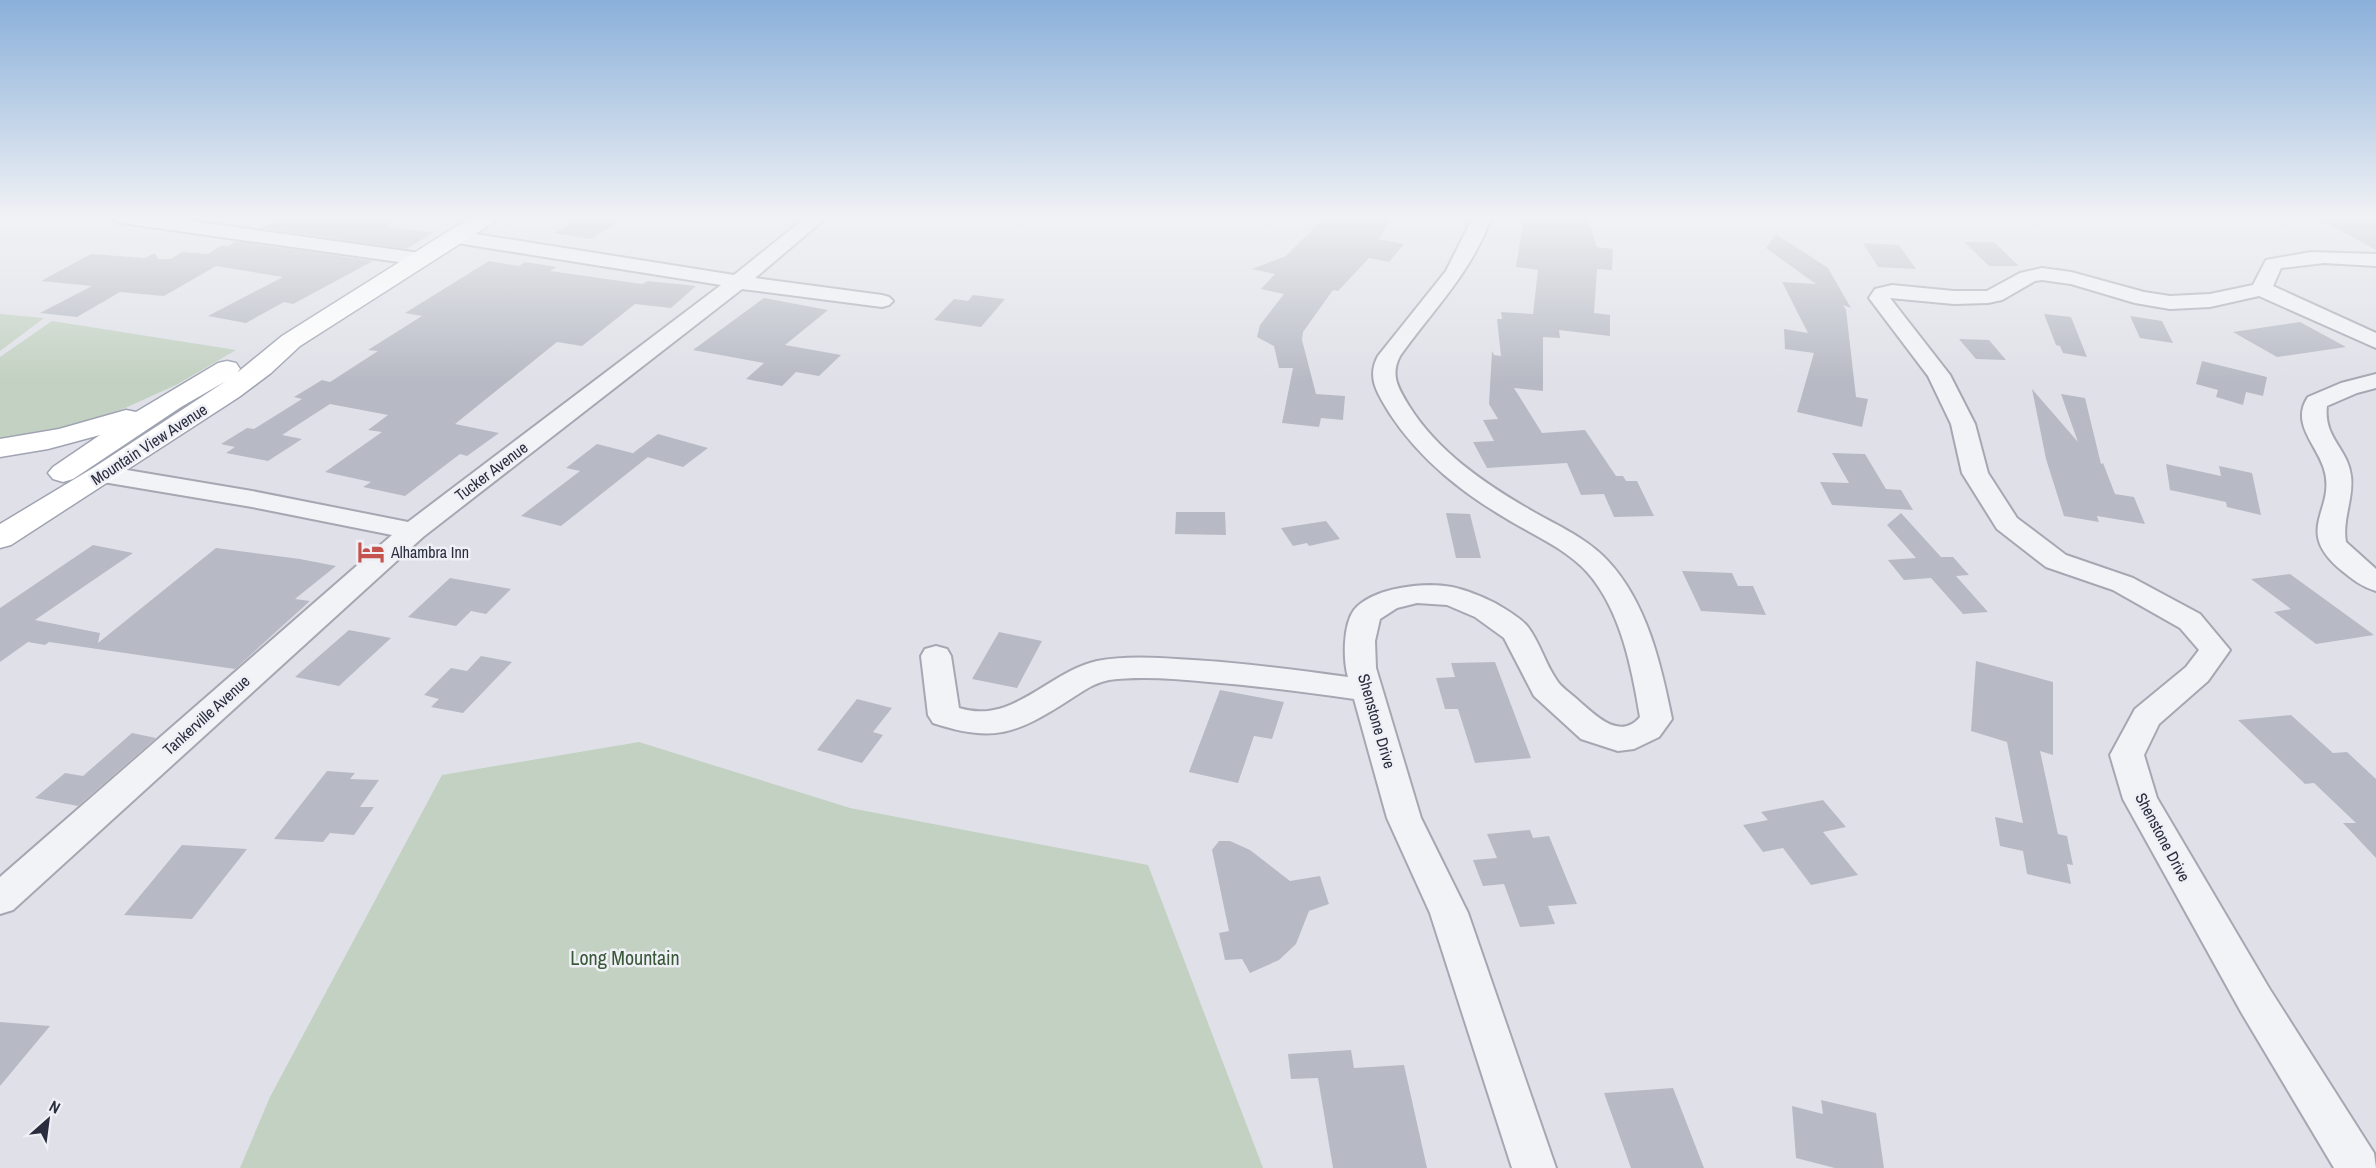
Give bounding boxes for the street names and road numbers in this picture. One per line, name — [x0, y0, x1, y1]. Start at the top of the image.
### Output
street label: Mountain View Avenue — [87, 398, 211, 490]
street label: Tucker Avenue — [450, 436, 532, 506]
street label: Tankerville Avenue — [158, 670, 254, 760]
street label: Shenstone Drive — [1353, 671, 1401, 771]
street label: Shenstone Drive — [2130, 789, 2196, 885]

